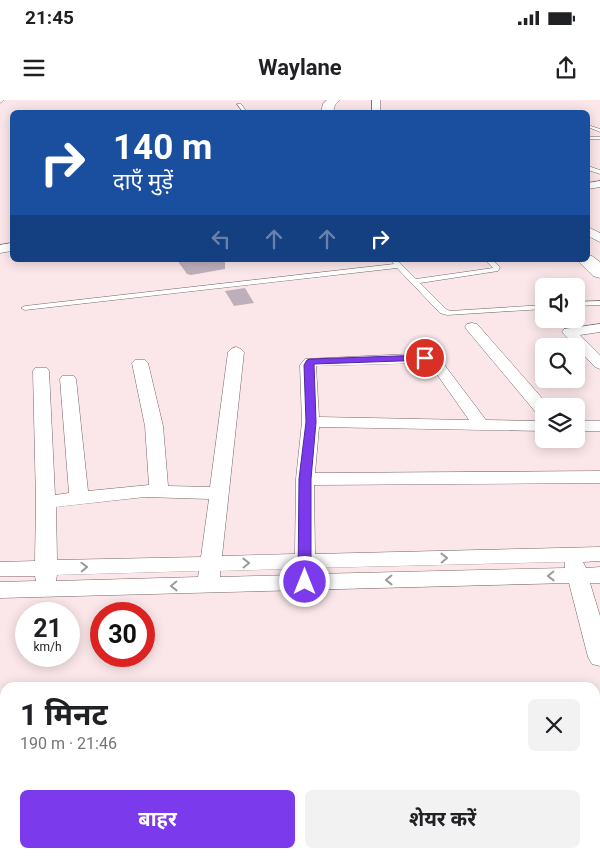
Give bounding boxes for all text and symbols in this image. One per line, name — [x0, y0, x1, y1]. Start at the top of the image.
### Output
text: 21:45 — [25, 6, 74, 29]
icon: menu — [20, 54, 48, 82]
icon: share — [552, 54, 580, 82]
text: Waylane — [258, 55, 342, 80]
text: 140 m — [113, 127, 212, 168]
icon: right — [30, 130, 95, 195]
text: दाएँ मुड़ें — [113, 169, 173, 194]
icon: left — [207, 225, 235, 253]
icon: ahead — [260, 225, 288, 253]
icon: ahead — [313, 225, 341, 253]
icon: right — [366, 225, 394, 253]
map controls — [535, 278, 585, 448]
button: sound — [535, 278, 585, 328]
pin — [404, 337, 446, 379]
button: search — [535, 338, 585, 388]
icon: arrive — [411, 344, 439, 372]
button: layers — [535, 398, 585, 448]
one-way arrow — [440, 553, 448, 563]
position arrow — [278, 555, 330, 607]
one-way arrow — [242, 558, 250, 568]
one-way arrow — [80, 562, 88, 572]
one-way arrow — [547, 571, 555, 581]
one-way arrow — [385, 575, 392, 585]
one-way arrow — [170, 581, 178, 591]
speed limit sign: 30 — [90, 602, 155, 667]
text: 21 — [33, 614, 62, 643]
text: km/h — [33, 640, 62, 654]
text: 1 मिनट — [20, 697, 108, 732]
button: close — [528, 699, 580, 751]
text: 190 m · 21:46 — [20, 734, 117, 753]
button: बाहर — [20, 790, 295, 848]
button: शेयर करें — [305, 790, 580, 848]

